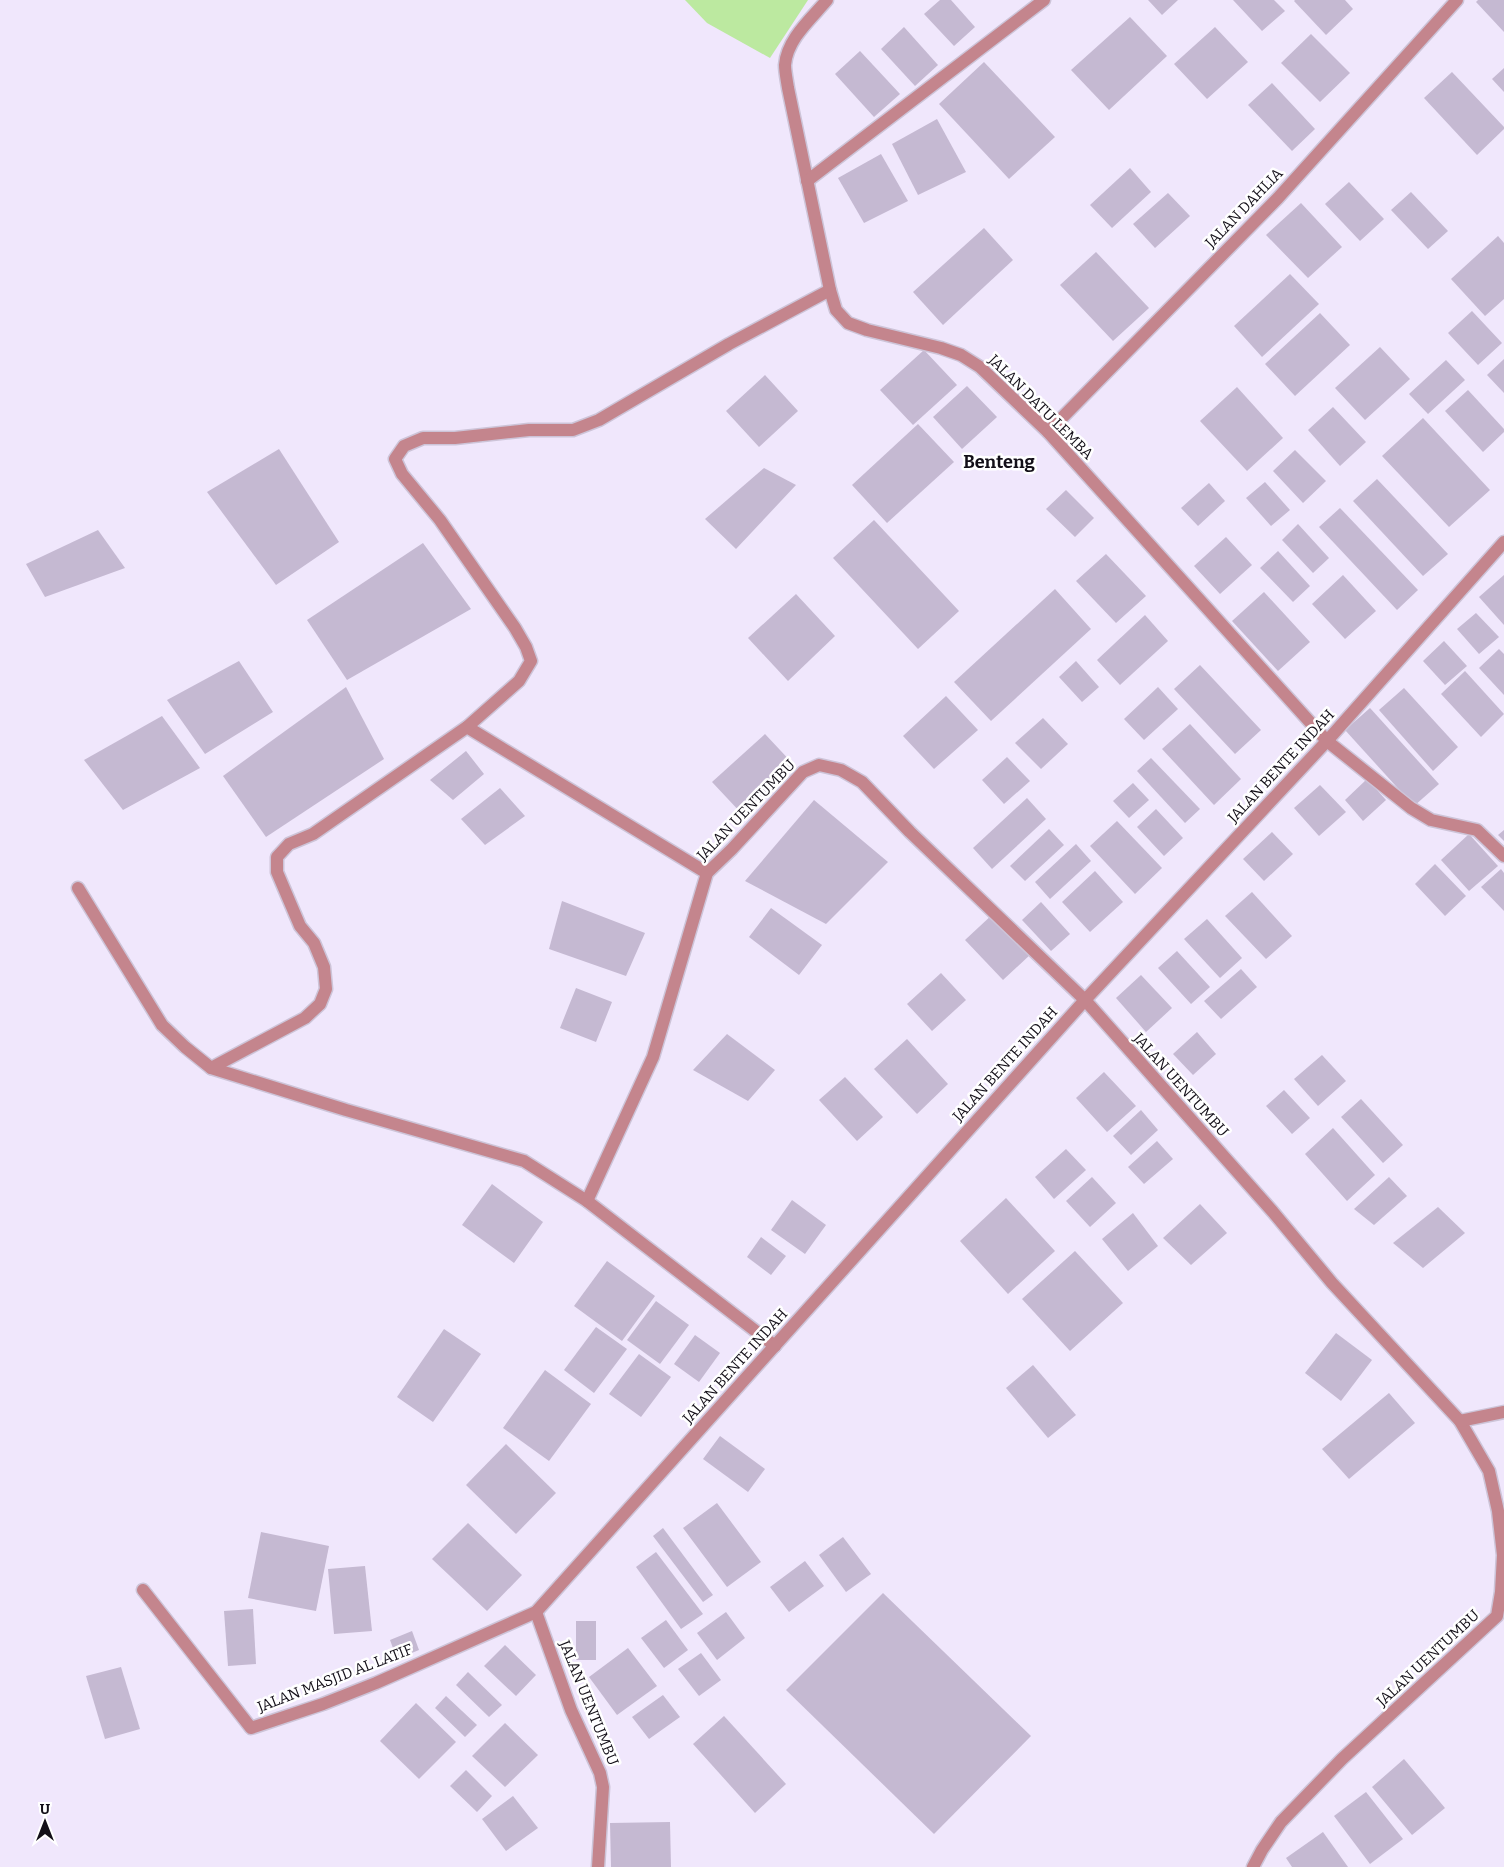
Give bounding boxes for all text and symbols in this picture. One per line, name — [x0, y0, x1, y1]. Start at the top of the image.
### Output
street label: JALAN DAHLIA — [1201, 164, 1287, 252]
street label: JALAN DATU LEMBA — [984, 350, 1097, 463]
district label: Benteng — [963, 451, 1035, 473]
street label: JALAN BENTE INDAH — [1223, 706, 1338, 827]
street label: JALAN UENTUMBU — [692, 756, 799, 865]
street label: JALAN BENTE INDAH — [948, 1003, 1061, 1126]
street label: JALAN UENTUMBU — [1129, 1029, 1232, 1141]
street label: JALAN BENTE INDAH — [678, 1305, 791, 1428]
street label: JALAN UENTUMBU — [1372, 1606, 1483, 1711]
street label: JALAN UENTUMBU — [555, 1637, 622, 1768]
street label: JALAN MASJID AL LATIF — [254, 1640, 416, 1716]
north arrow — [20, 1797, 70, 1847]
text: U — [40, 1801, 51, 1818]

